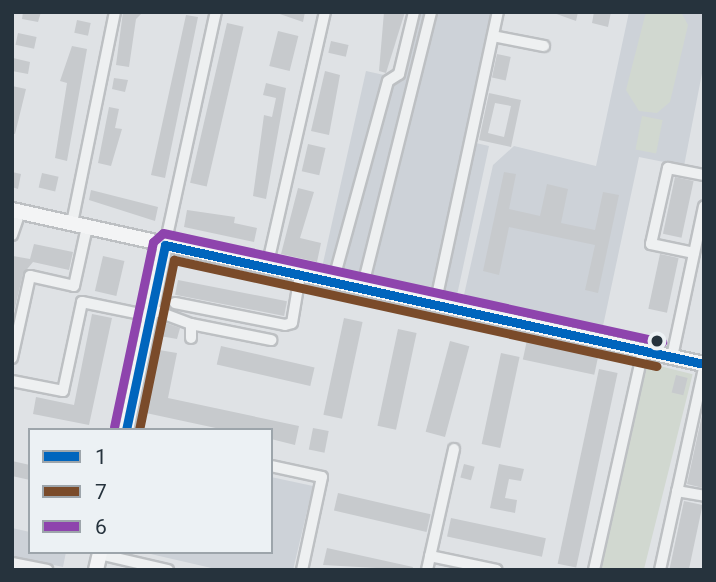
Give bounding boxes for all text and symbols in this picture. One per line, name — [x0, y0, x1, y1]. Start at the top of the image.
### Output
unlabelled marker — [650, 334, 664, 348]
legend — [28, 428, 273, 554]
text: 1 — [95, 445, 107, 469]
text: 7 — [95, 480, 107, 504]
text: 6 — [95, 515, 107, 539]

